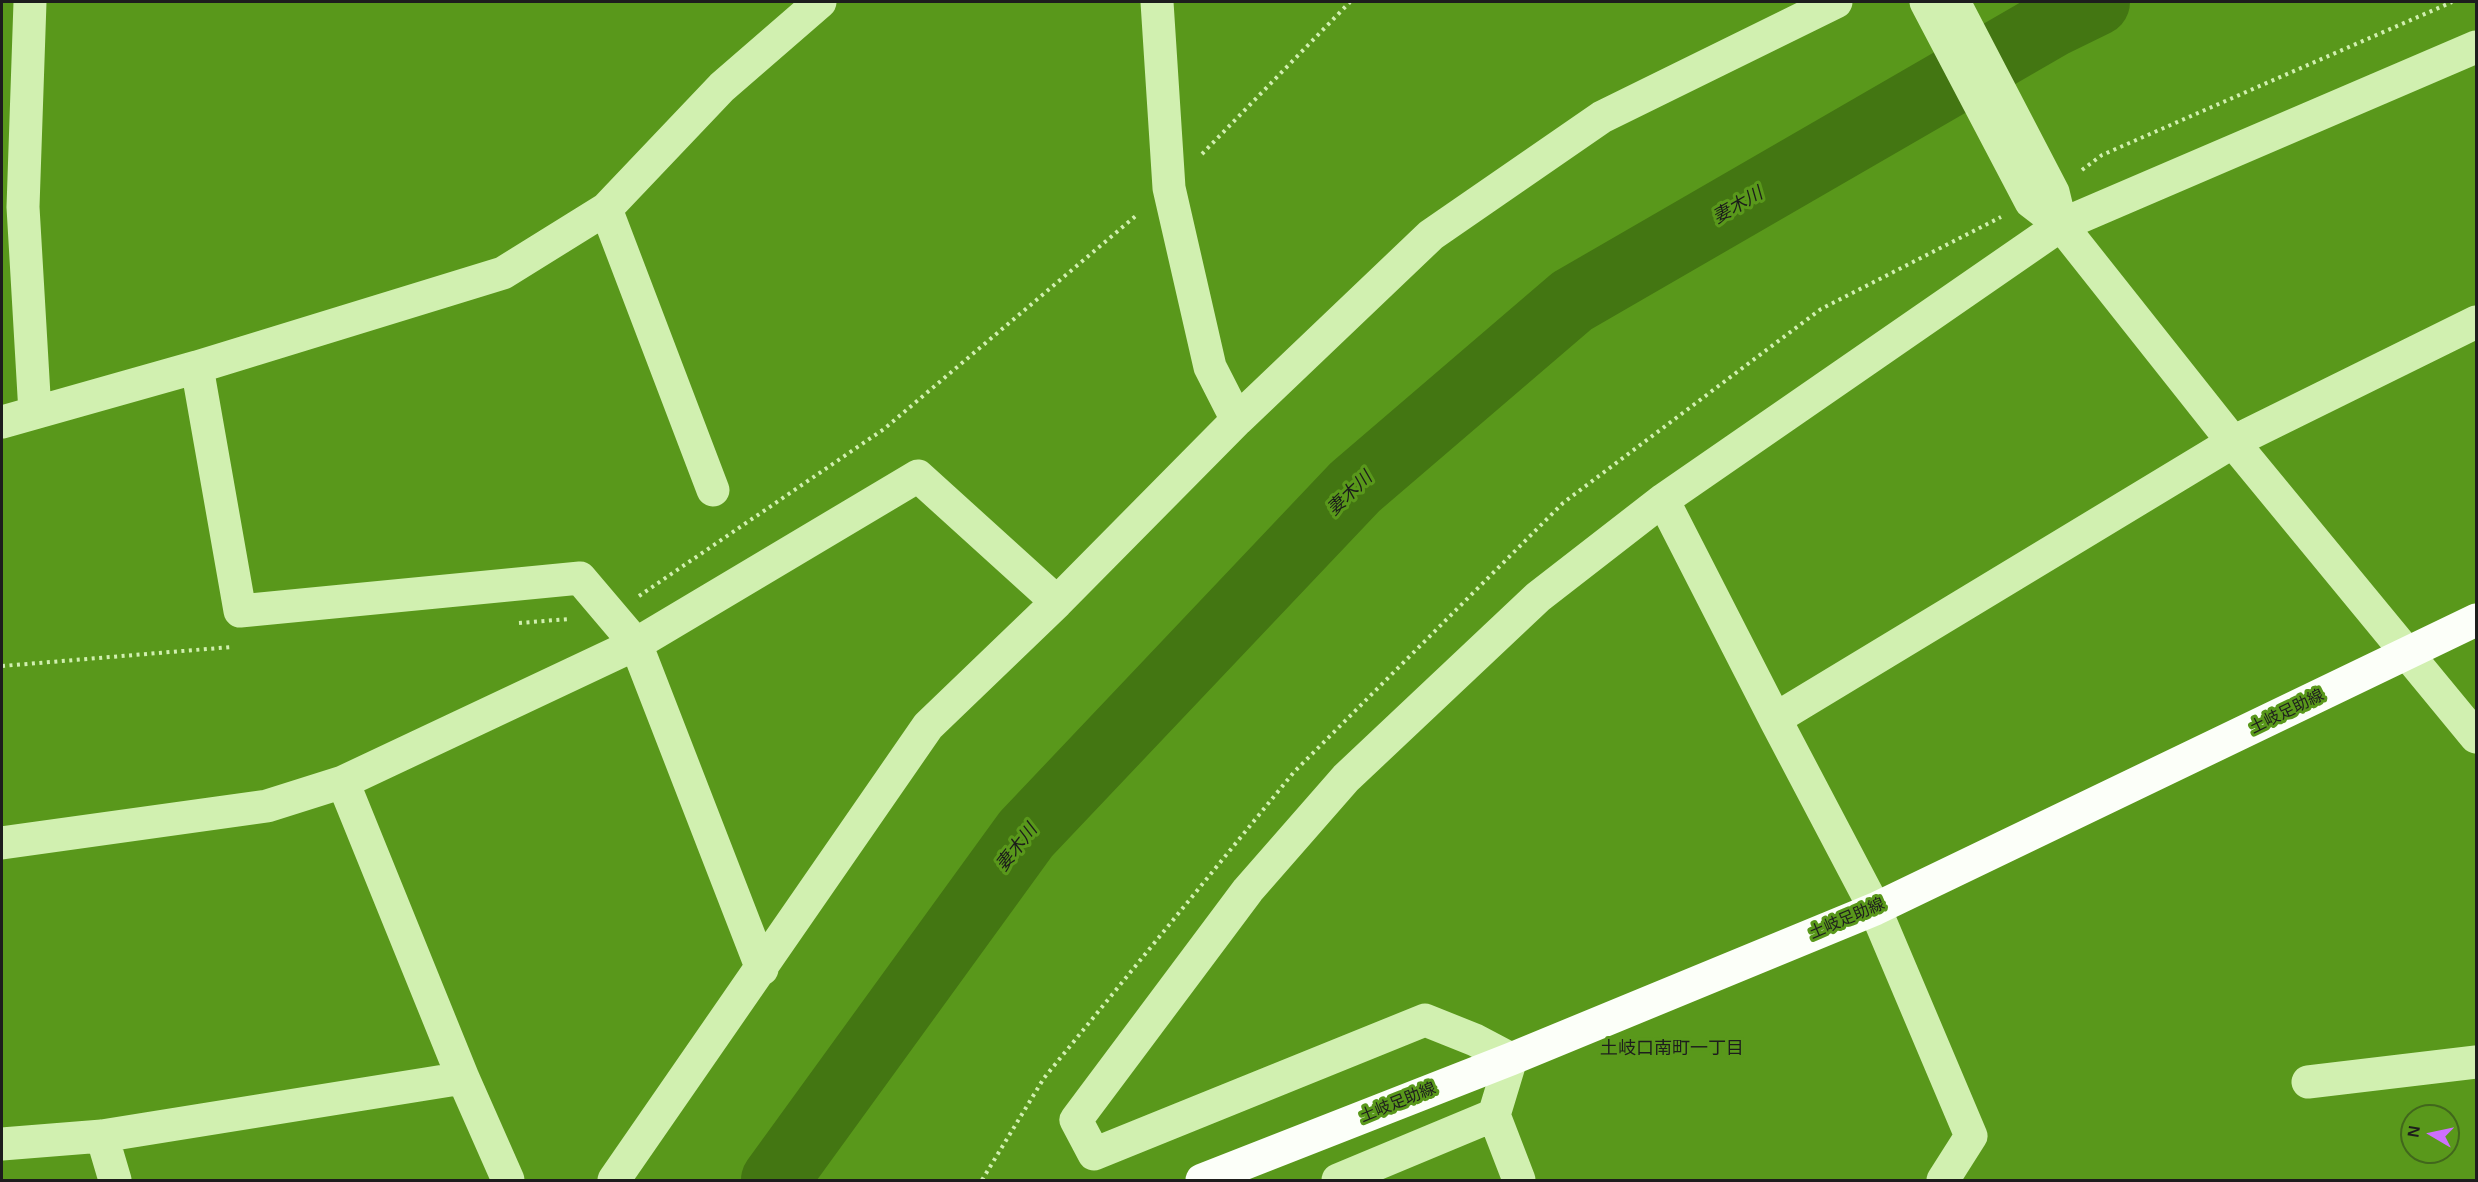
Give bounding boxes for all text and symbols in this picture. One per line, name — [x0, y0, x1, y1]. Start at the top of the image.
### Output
water label: 妻木川 — [1709, 183, 1767, 229]
water label: 妻木川 — [1323, 467, 1377, 521]
street label: 土岐足助線 — [2247, 686, 2327, 738]
water label: 妻木川 — [992, 820, 1042, 876]
street label: 土岐足助線 — [1806, 895, 1888, 943]
district label: 土岐口南町一丁目 — [1600, 1038, 1744, 1060]
street label: 土岐足助線 — [1357, 1079, 1439, 1127]
north arrow — [2400, 1104, 2460, 1164]
text: N — [2404, 1124, 2423, 1138]

